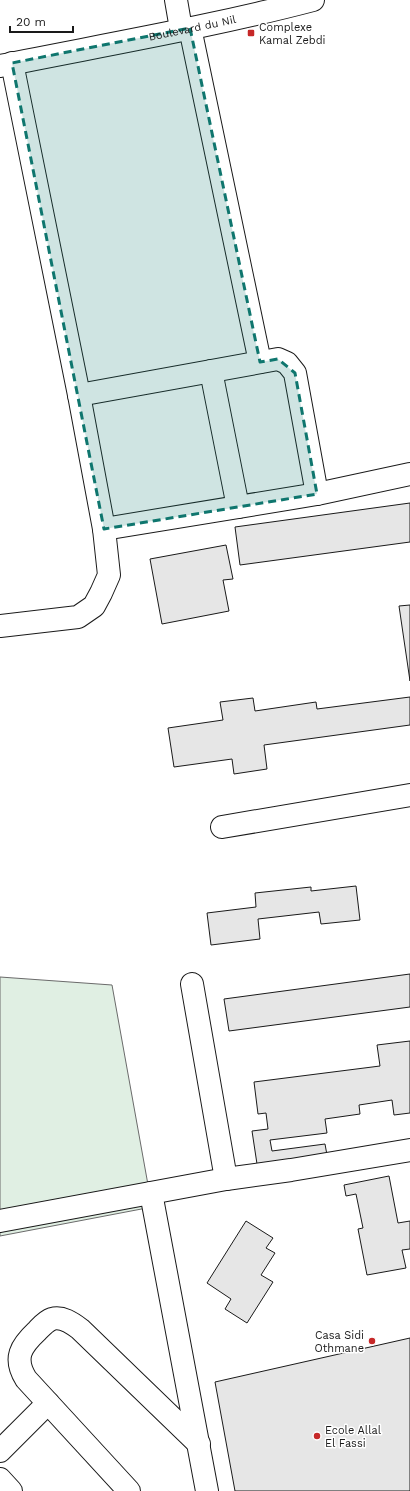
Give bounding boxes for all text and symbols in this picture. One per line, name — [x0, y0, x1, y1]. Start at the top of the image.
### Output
scale bar — [10, 8, 73, 34]
street label: Boulevard du Nil — [148, 13, 238, 44]
text: 20 m — [16, 15, 46, 29]
place label: Complexe Kamal Zebdi — [259, 21, 326, 47]
marker: Complexe Kamal Zebdi — [246, 28, 256, 38]
place label: Casa Sidi Othmane — [314, 1329, 364, 1355]
marker: Casa Sidi Othmane — [367, 1336, 377, 1346]
place label: Ecole Allal El Fassi — [325, 1424, 382, 1450]
marker: Ecole Allal El Fassi — [312, 1431, 322, 1441]

